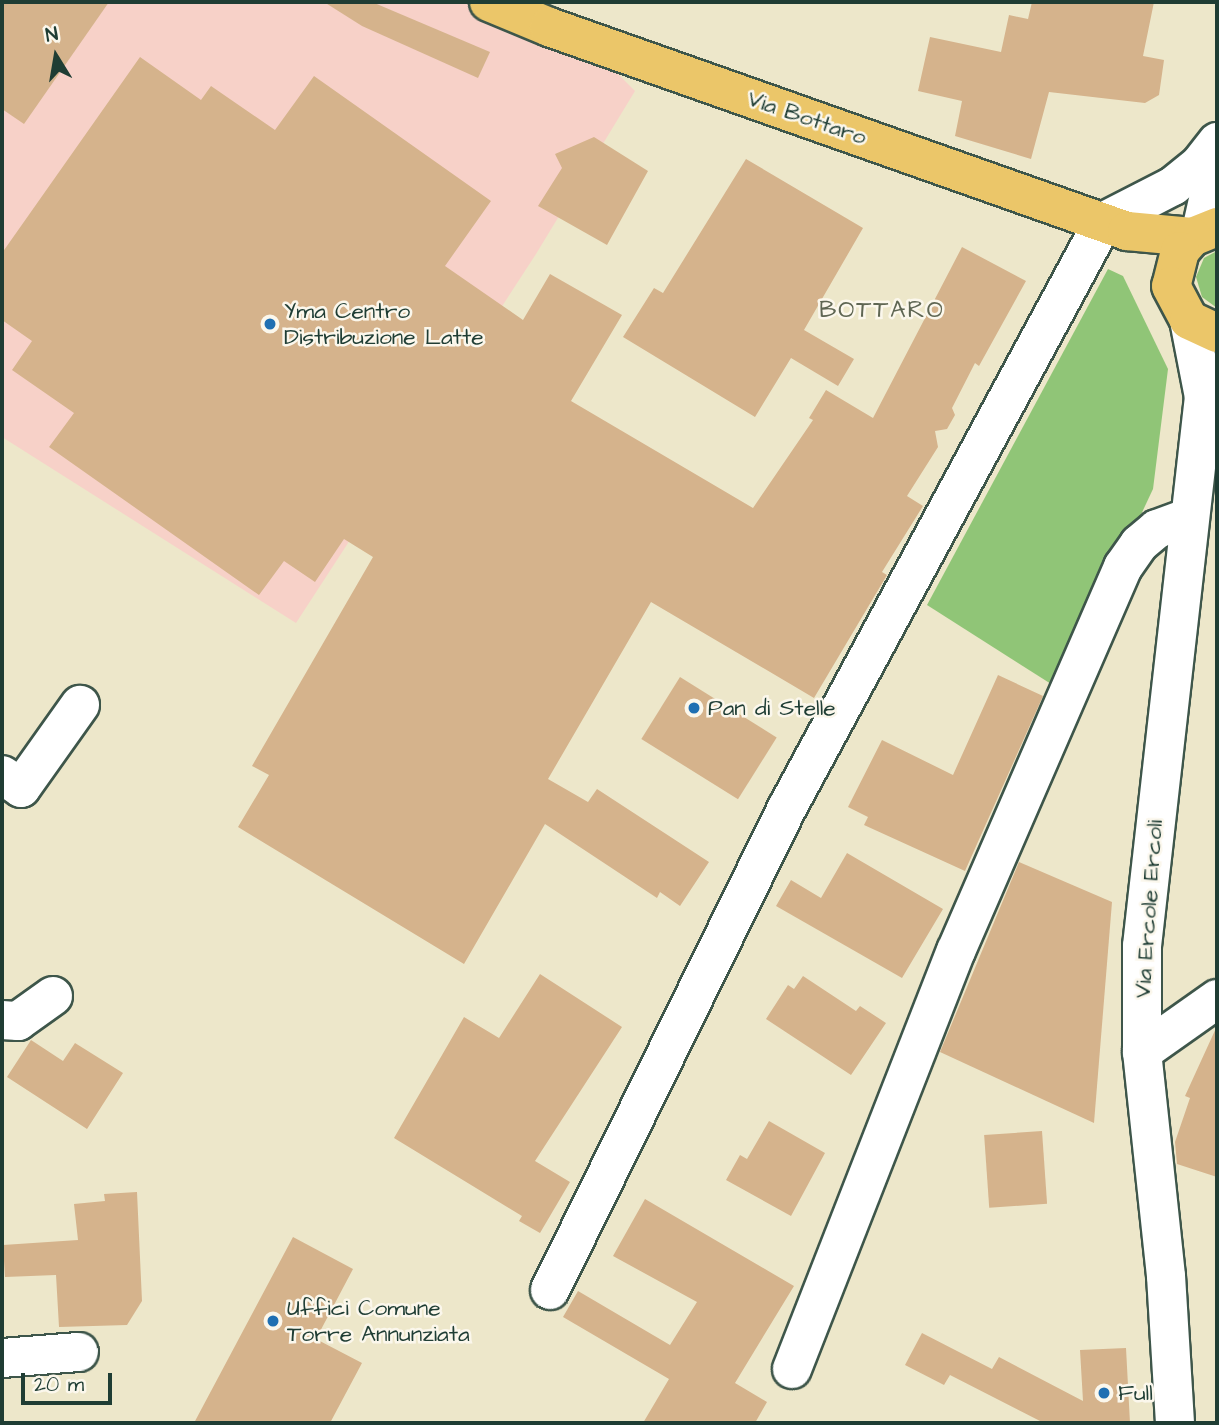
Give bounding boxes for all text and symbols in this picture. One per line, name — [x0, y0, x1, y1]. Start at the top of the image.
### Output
north arrow — [21, 21, 91, 91]
text: N — [43, 21, 60, 49]
street label: Via Bottaro — [744, 85, 870, 151]
place label: Yma Centro Distribuzione Latte — [284, 297, 484, 351]
district label: BOTTARO — [820, 297, 944, 325]
marker: Yma Centro Distribuzione Latte — [262, 316, 278, 332]
place label: Pan di Stelle — [708, 694, 836, 722]
marker: Pan di Stelle — [686, 700, 702, 716]
street label: Via Ercole Ercoli — [1129, 819, 1169, 999]
place label: Uffici Comune Torre Annunziata — [287, 1294, 470, 1348]
marker: Uffici Comune Torre Annunziata — [265, 1313, 281, 1329]
scale bar — [24, 1358, 116, 1402]
text: 20 m — [34, 1370, 84, 1399]
place label: Full — [1118, 1379, 1153, 1407]
marker: Full — [1096, 1385, 1112, 1401]

